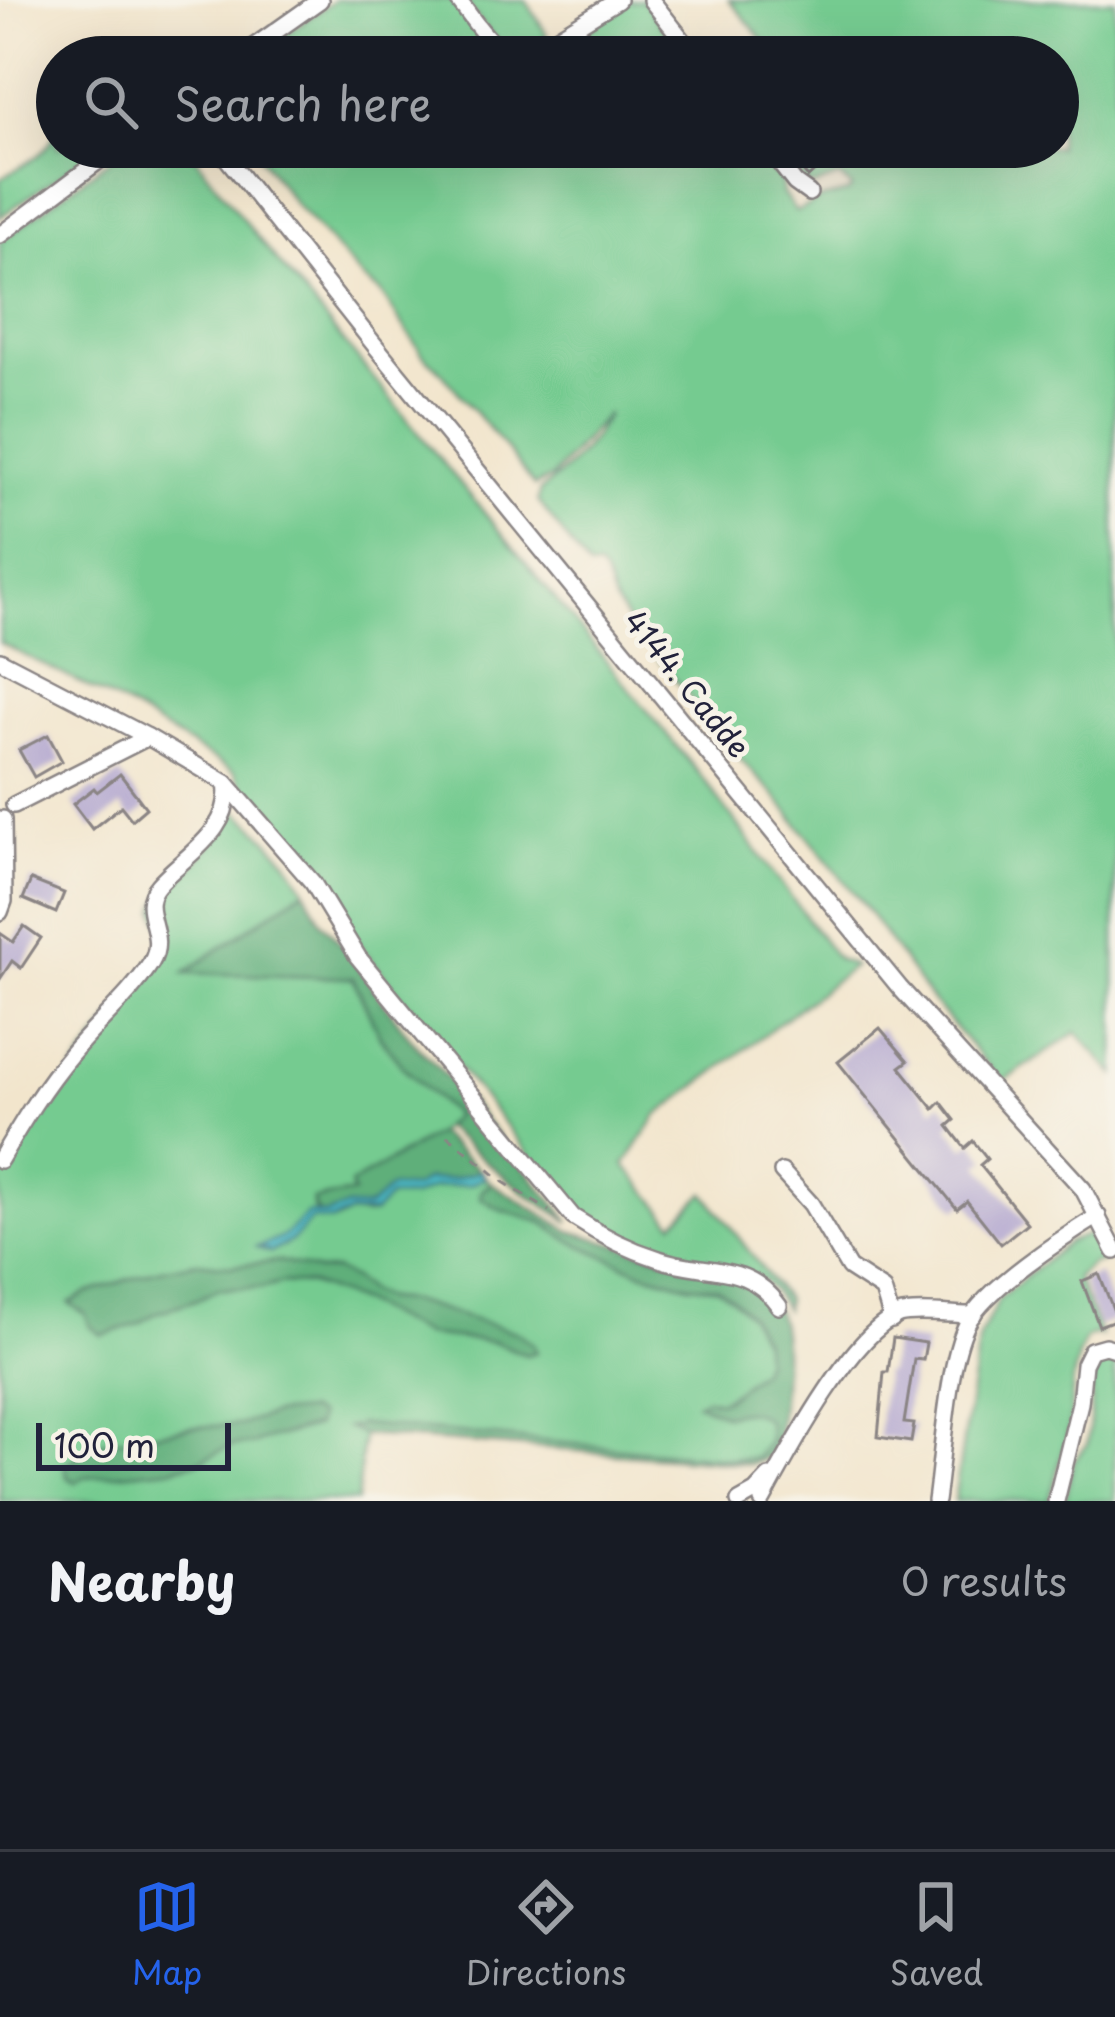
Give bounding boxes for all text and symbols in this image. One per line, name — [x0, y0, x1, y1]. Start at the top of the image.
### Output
search box — [36, 36, 1079, 168]
text: Search here — [174, 68, 431, 136]
icon: search — [78, 69, 144, 135]
street label: 4144. Cadde — [614, 599, 762, 767]
scale bar — [36, 1417, 231, 1470]
text: 100 m — [54, 1419, 155, 1469]
text: Nearby — [48, 1541, 235, 1618]
text: 0 results — [901, 1550, 1067, 1609]
tab: Map — [132, 1874, 202, 1996]
tab: Directions — [466, 1874, 626, 1996]
tab: Saved — [890, 1874, 983, 1996]

